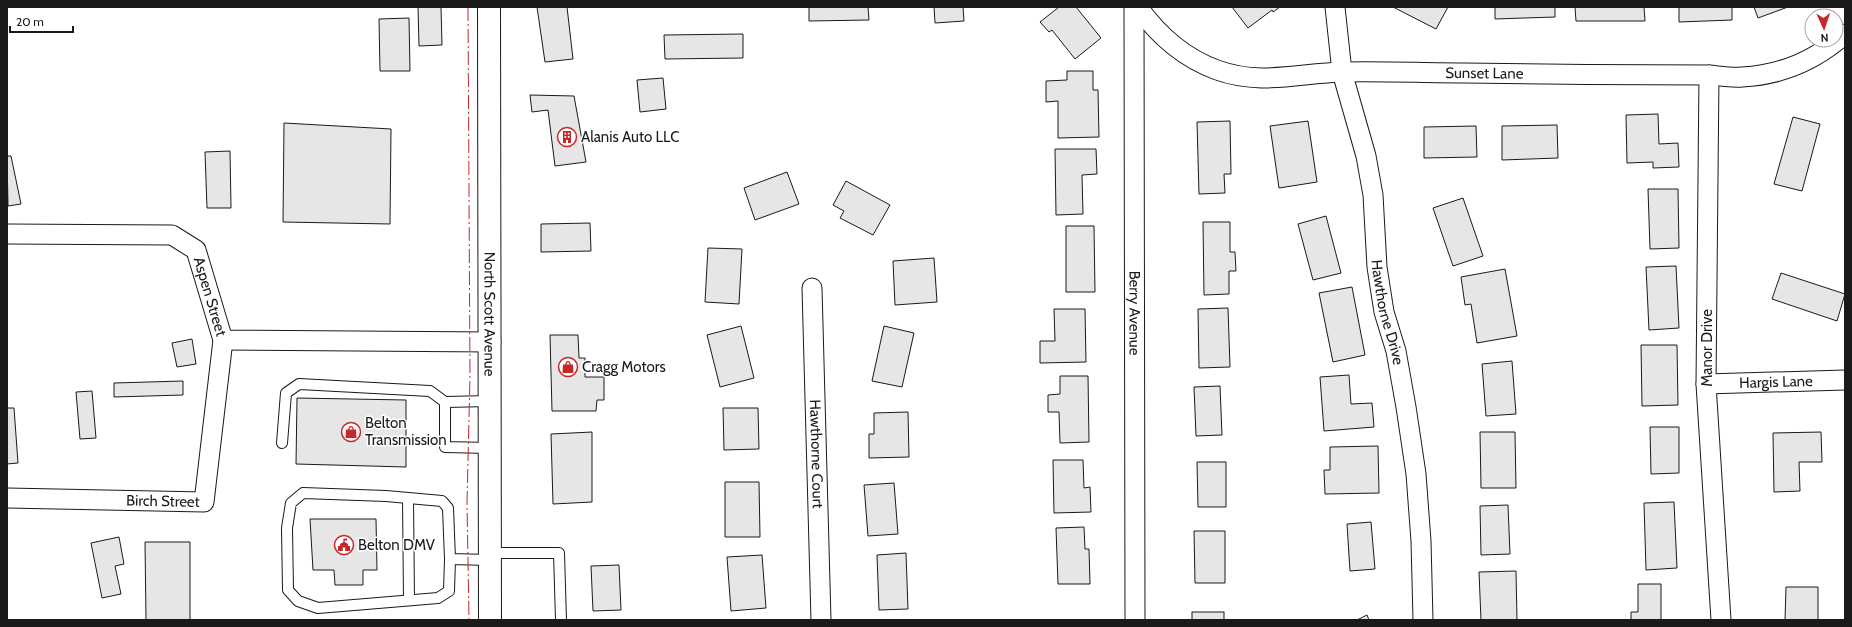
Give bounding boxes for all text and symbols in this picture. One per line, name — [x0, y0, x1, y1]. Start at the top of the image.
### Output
scale bar — [10, 8, 73, 34]
north arrow — [1804, 8, 1844, 48]
text: 20 m — [16, 14, 44, 29]
text: N — [1820, 31, 1829, 45]
street label: Sunset Lane — [1445, 64, 1524, 83]
building icon: Alanis Auto LLC — [556, 126, 578, 148]
place label: Alanis Auto LLC — [581, 128, 679, 146]
street label: North Scott Avenue — [480, 252, 499, 377]
street label: Aspen Street — [190, 255, 230, 338]
street label: Hawthorne Drive — [1368, 259, 1407, 367]
street label: Berry Avenue — [1125, 271, 1144, 356]
street label: Manor Drive — [1698, 309, 1716, 387]
shop icon: Cragg Motors — [557, 356, 579, 378]
place label: Cragg Motors — [582, 358, 666, 376]
street label: Hargis Lane — [1739, 372, 1813, 392]
street label: Hawthorne Court — [806, 399, 827, 509]
place label: Belton Transmission — [365, 414, 447, 449]
shop icon: Belton Transmission — [340, 421, 362, 443]
street label: Birch Street — [126, 491, 200, 511]
public building icon: Belton DMV — [333, 534, 355, 556]
place label: Belton DMV — [358, 536, 436, 554]

